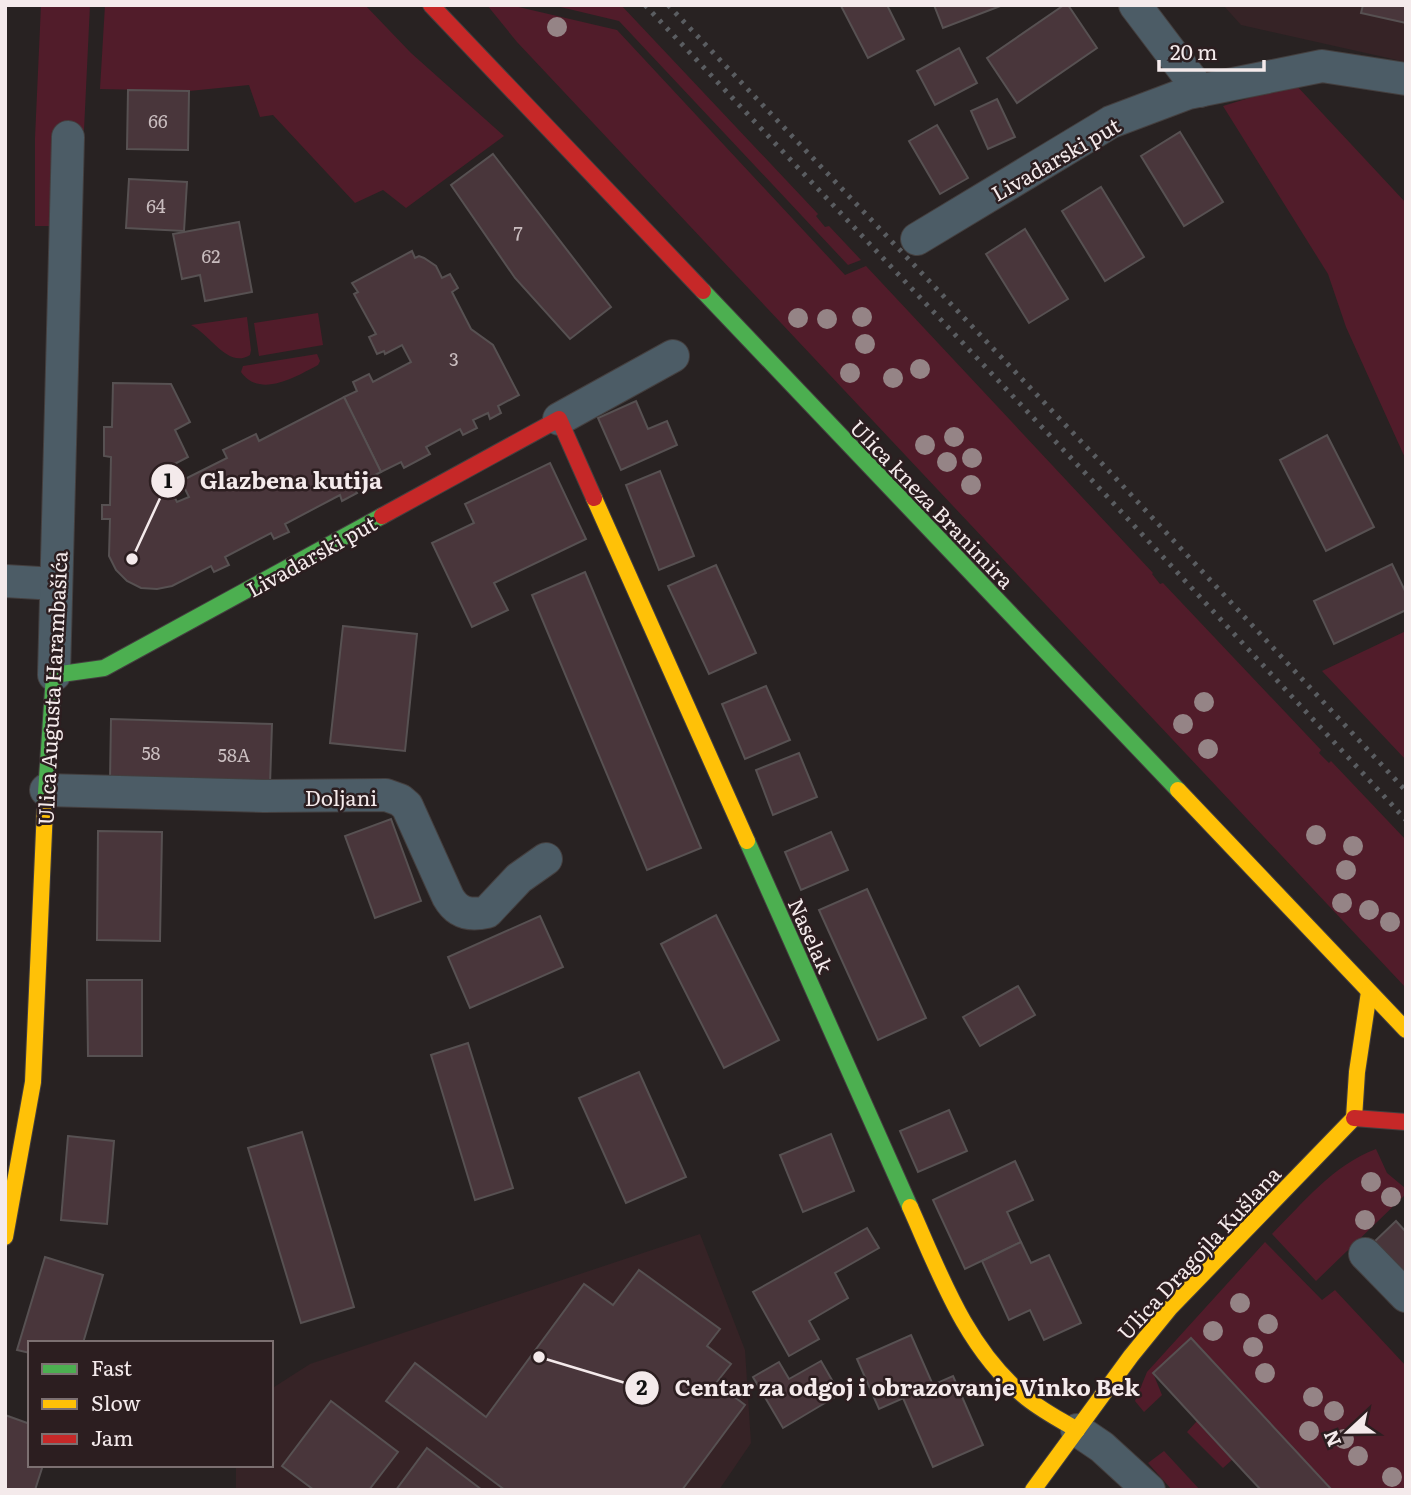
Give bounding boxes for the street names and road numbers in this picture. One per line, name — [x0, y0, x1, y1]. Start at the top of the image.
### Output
street label: Livadarski put — [985, 108, 1126, 208]
street label: Ulica kneza Branimira — [844, 412, 1023, 595]
street label: Livadarski put — [240, 506, 382, 604]
street label: Ulica Augusta Harambašića — [28, 549, 74, 826]
street label: Doljani — [305, 781, 377, 812]
street label: Naselak — [782, 893, 842, 977]
street label: Ulica Dragojla Kušlana — [1109, 1158, 1287, 1346]

